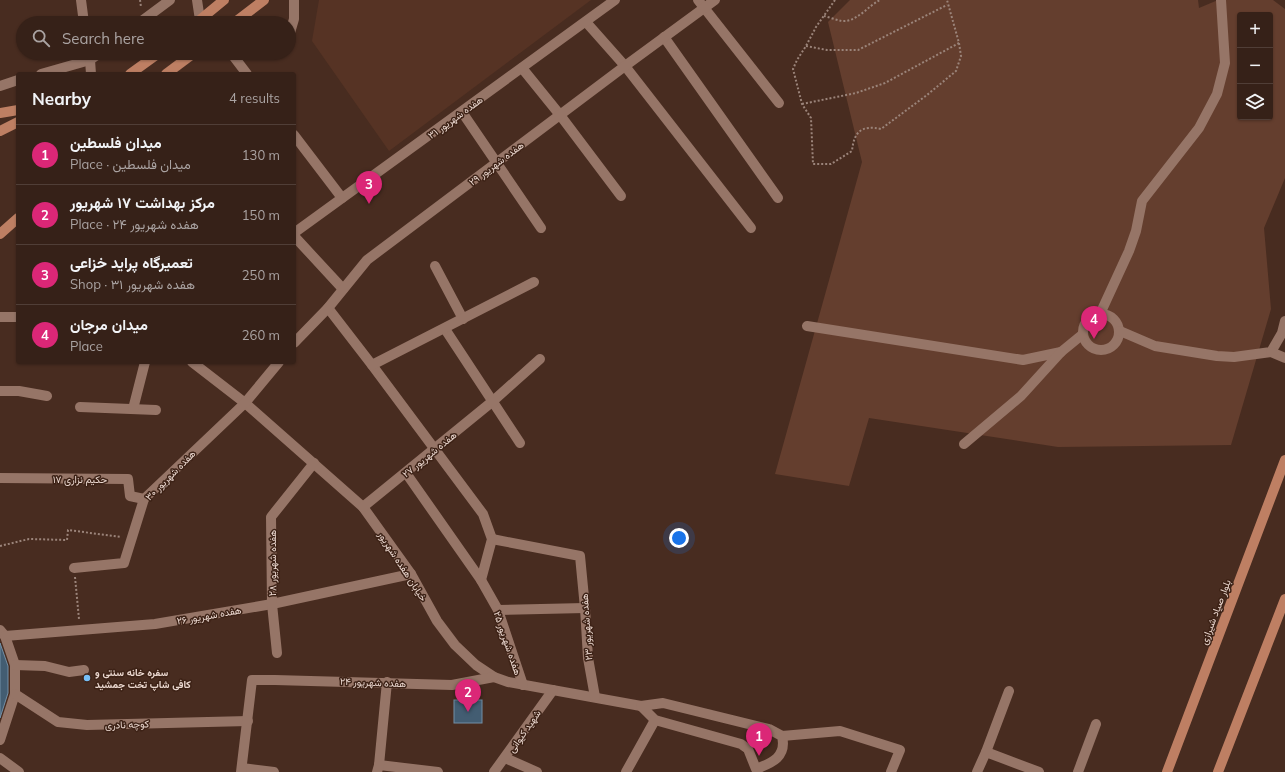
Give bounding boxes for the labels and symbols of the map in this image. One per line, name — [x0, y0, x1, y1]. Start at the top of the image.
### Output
street label: هفده شهریور ۳۱ — [425, 93, 485, 142]
street label: هفده شهریور ۲۹ — [466, 138, 526, 188]
pin: 3 — [356, 171, 382, 204]
pin: 4 — [1081, 306, 1107, 339]
street label: هفده شهریور ۲۷ — [399, 428, 459, 480]
street label: هفده شهریور ۳۰ — [142, 447, 198, 503]
street label: حکیم نزاری ۱۷ — [53, 473, 108, 486]
street label: خیابان هفده شهریور — [375, 528, 430, 604]
your location — [669, 528, 689, 548]
street label: هفده شهریور ۲۸ — [266, 530, 279, 596]
street label: بلوار صیاد شیرازی — [1197, 578, 1234, 647]
street label: هفده شهریور ۲۳ — [578, 593, 595, 661]
street label: هفده شهریور ۲۶ — [176, 603, 243, 628]
street label: هفده شهریور ۲۵ — [491, 610, 525, 677]
place label: سفره خانه سنتی و کافی شاپ تخت جمشید — [95, 666, 191, 692]
marker: سفره خانه سنتی و کافی شاپ تخت جمشید — [82, 673, 92, 683]
street label: هفده شهریور ۲۴ — [340, 675, 406, 690]
pin: 2 — [455, 679, 481, 712]
street label: شهید کیوانی — [505, 707, 544, 755]
street label: کوچه نادری — [105, 717, 150, 733]
pin: 1 — [746, 723, 772, 756]

